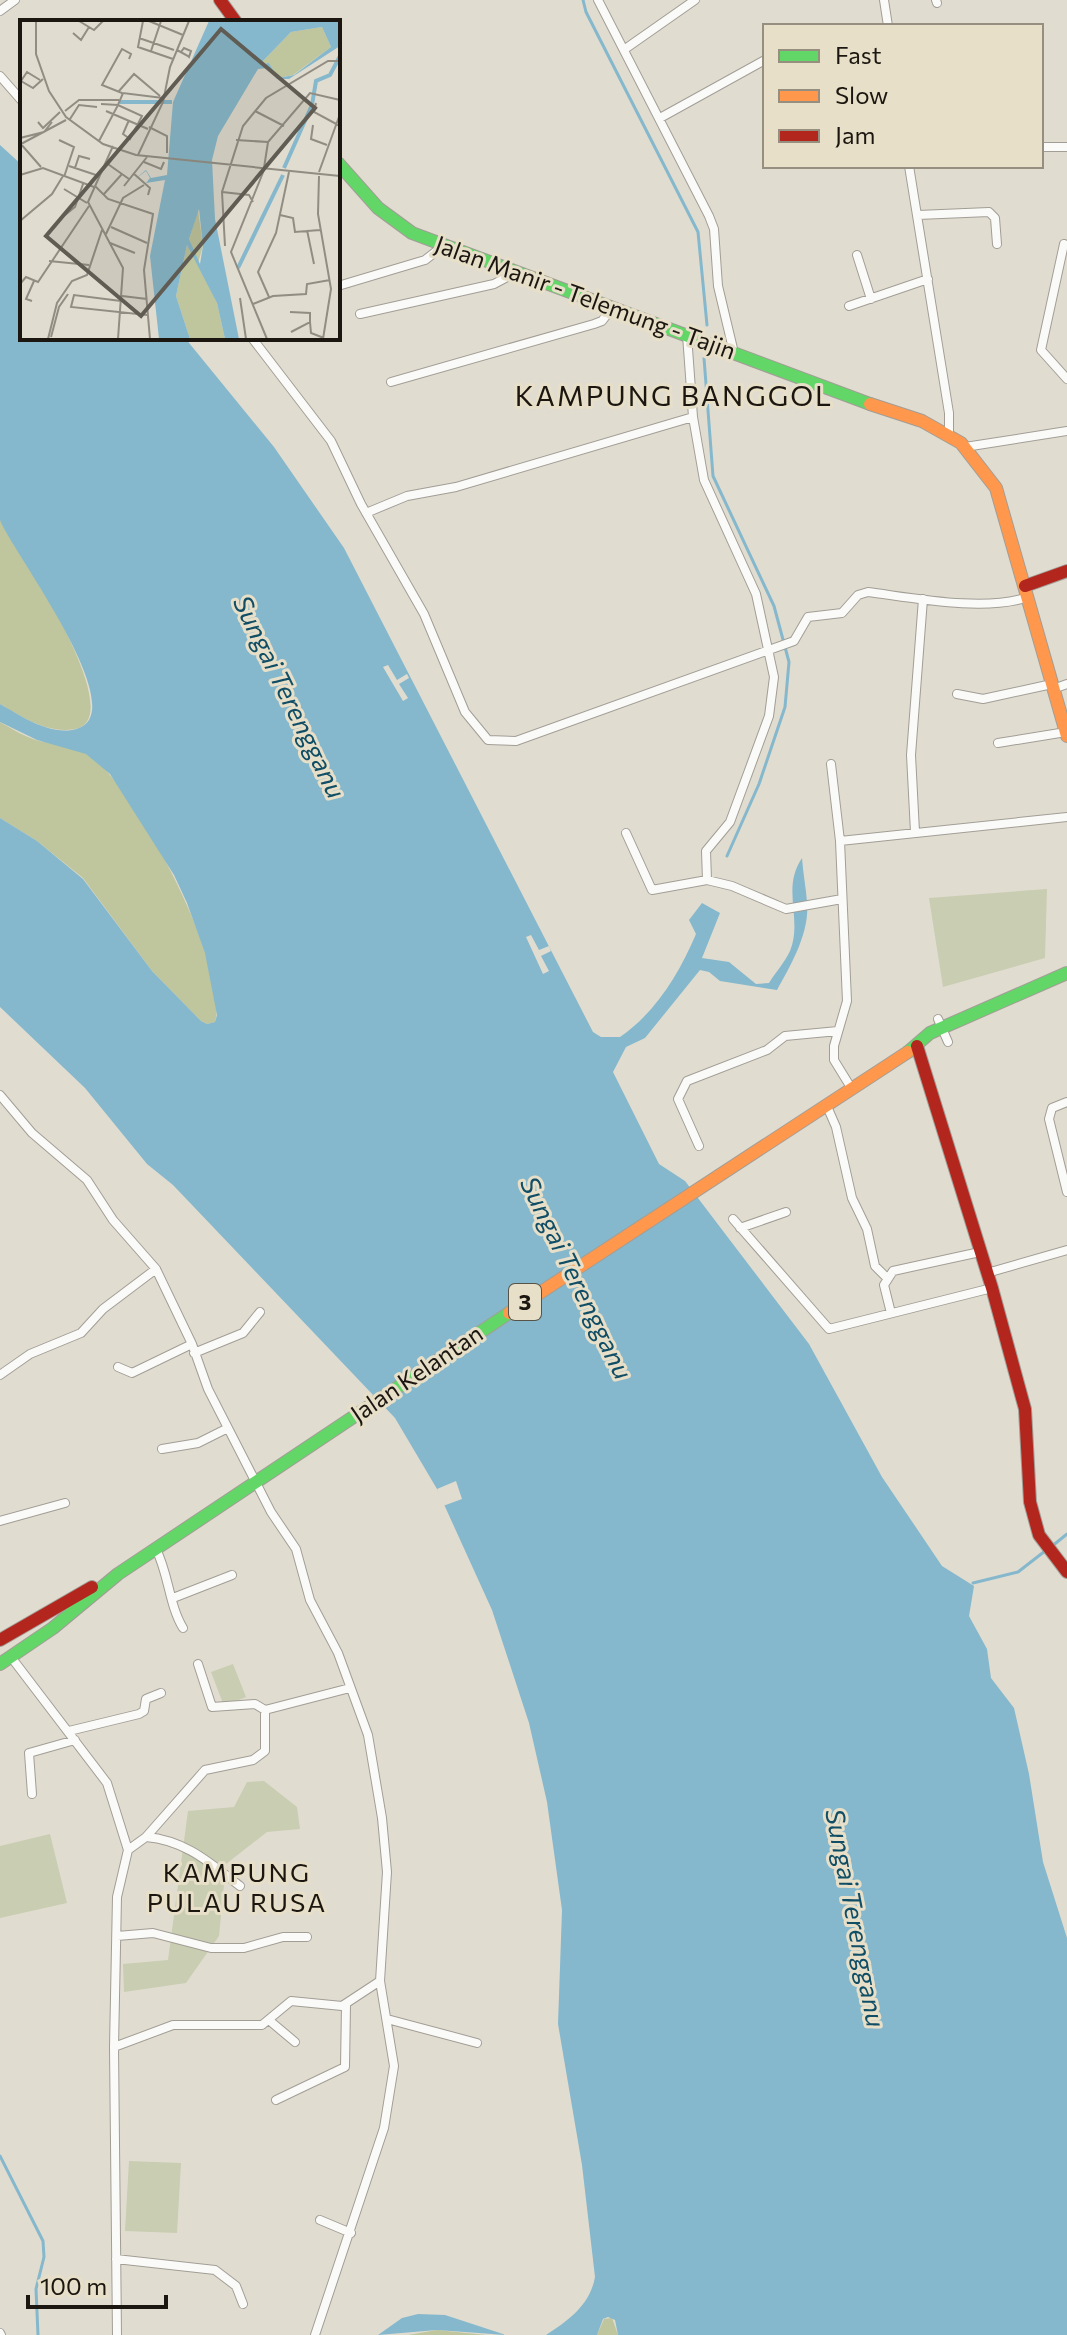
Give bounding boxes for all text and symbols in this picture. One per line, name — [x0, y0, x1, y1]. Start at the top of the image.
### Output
inset map — [20, 20, 340, 340]
legend — [763, 24, 1043, 168]
text: Fast — [835, 40, 882, 69]
text: Slow — [835, 80, 888, 109]
text: Jam — [835, 120, 875, 149]
street label: Jalan Manir - Telemung - Tajin — [431, 229, 740, 365]
district label: KAMPUNG BANGGOL — [515, 378, 833, 412]
water label: Sungai Terengganu — [228, 590, 353, 803]
water label: Sungai Terengganu — [515, 1171, 640, 1384]
road number: 3 — [509, 1284, 541, 1320]
street label: Jalan Kelantan — [345, 1318, 488, 1428]
water label: Sungai Terengganu — [820, 1806, 893, 2030]
district label: KAMPUNG PULAU RUSA — [147, 1856, 327, 1917]
scale bar — [28, 2259, 166, 2309]
text: 100 m — [40, 2271, 107, 2300]

